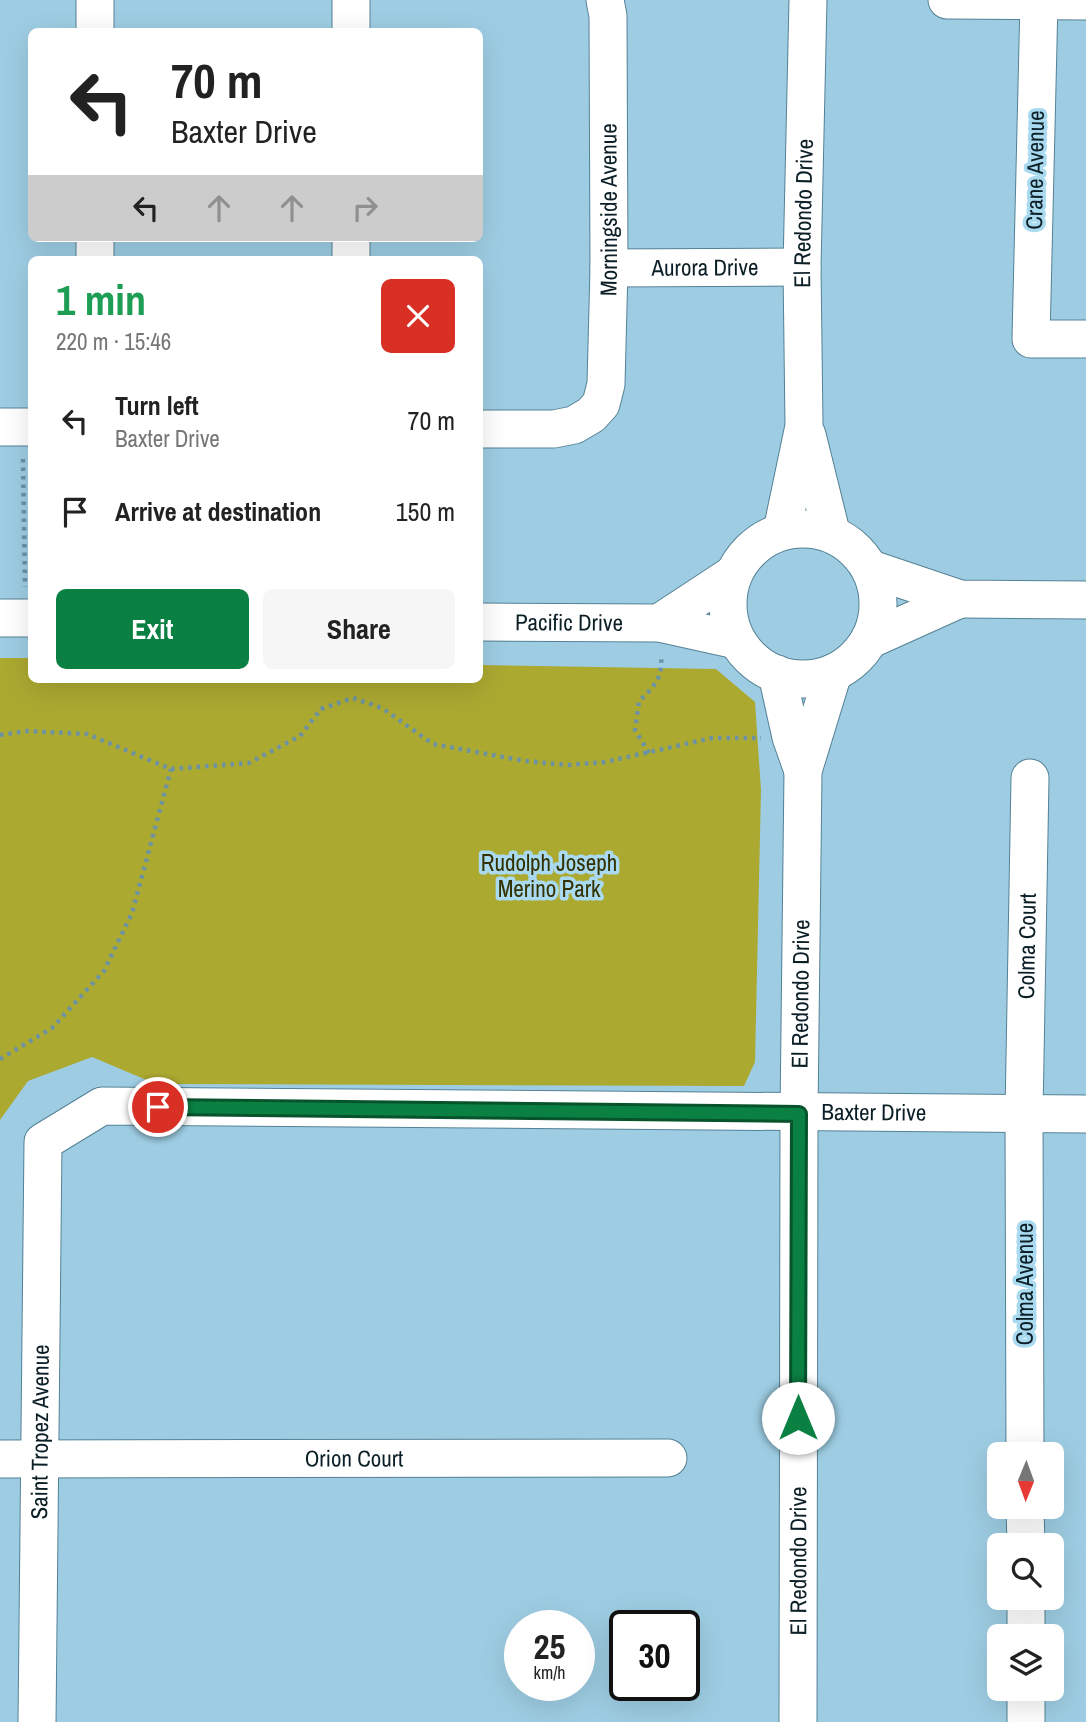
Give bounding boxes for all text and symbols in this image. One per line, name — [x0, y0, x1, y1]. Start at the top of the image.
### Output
text: 70 m — [171, 47, 263, 113]
icon: left — [56, 56, 147, 147]
text: Baxter Drive — [171, 110, 317, 153]
street label: Crane Avenue — [1018, 110, 1051, 230]
street label: Morningside Avenue — [592, 123, 624, 296]
street label: El Redondo Drive — [786, 138, 820, 288]
icon: left — [127, 189, 165, 227]
icon: ahead — [200, 189, 238, 227]
icon: ahead — [273, 189, 311, 227]
icon: right — [346, 189, 384, 227]
street label: Aurora Drive — [650, 251, 759, 283]
text: 1 min — [56, 272, 146, 328]
button: close — [381, 279, 455, 353]
text: 220 m · 15:46 — [56, 326, 171, 357]
text: Turn left — [115, 388, 199, 423]
icon: left — [56, 402, 94, 440]
text: 70 m — [408, 403, 455, 438]
text: Baxter Drive — [115, 423, 220, 454]
icon: arrive — [56, 493, 94, 531]
text: Arrive at destination — [115, 494, 321, 529]
text: 150 m — [396, 494, 455, 529]
button: Exit — [56, 589, 249, 669]
button: Share — [263, 589, 455, 669]
street label: Pacific Drive — [515, 606, 623, 638]
park label: Rudolph Joseph Merino Park — [481, 847, 617, 904]
street label: Colma Court — [1010, 893, 1043, 999]
street label: El Redondo Drive — [784, 919, 816, 1069]
pin — [128, 1077, 188, 1137]
icon: arrive — [139, 1088, 177, 1126]
street label: Baxter Drive — [821, 1096, 926, 1128]
street label: Colma Avenue — [1009, 1223, 1040, 1345]
street label: Saint Tropez Avenue — [23, 1344, 56, 1520]
position arrow — [761, 1381, 835, 1455]
street label: Orion Court — [305, 1442, 403, 1474]
north arrow — [987, 1442, 1064, 1519]
map controls — [987, 1442, 1064, 1701]
street label: El Redondo Drive — [782, 1486, 813, 1636]
button: search — [987, 1533, 1064, 1610]
speed limit sign: 30 — [609, 1610, 700, 1701]
text: 25 — [534, 1623, 565, 1670]
button: layers — [987, 1624, 1064, 1701]
text: km/h — [534, 1660, 566, 1685]

